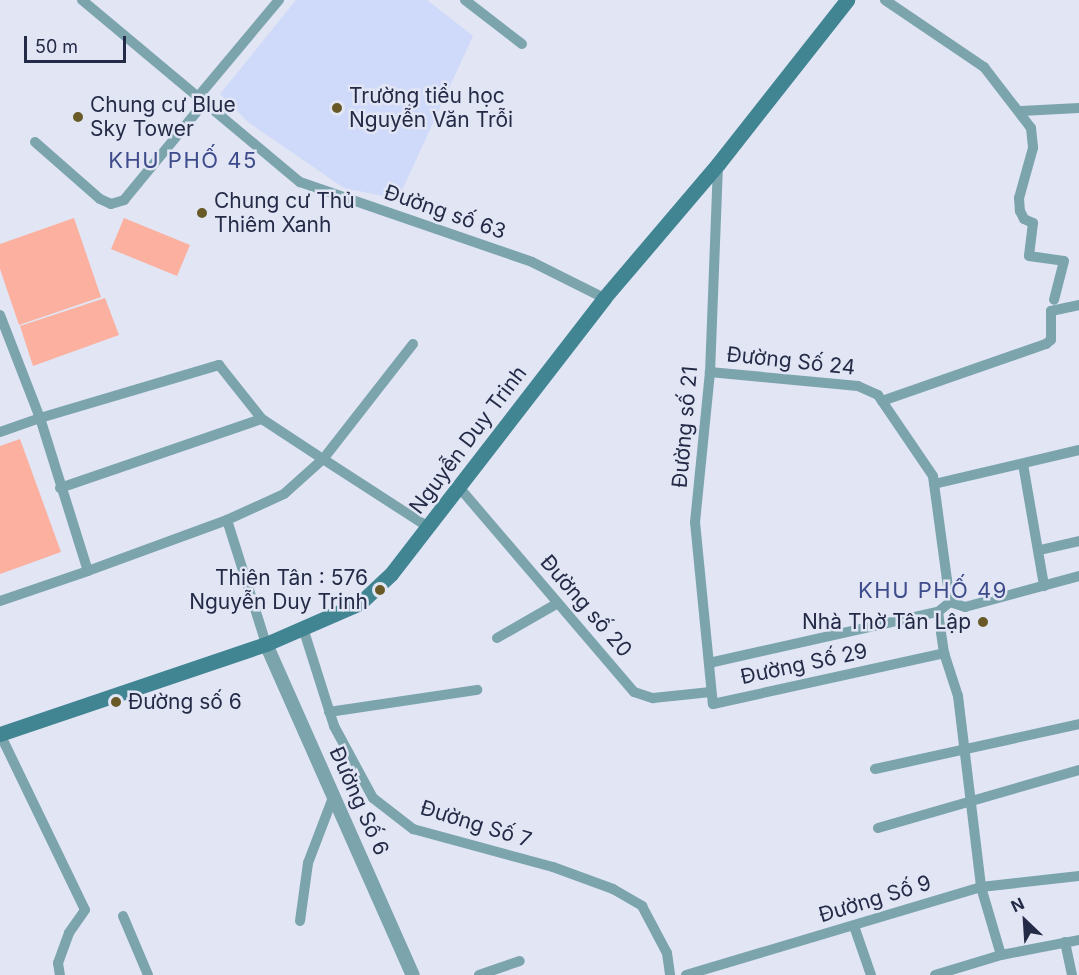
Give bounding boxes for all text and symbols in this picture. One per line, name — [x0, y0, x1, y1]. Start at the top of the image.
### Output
scale bar — [27, 24, 129, 62]
text: 50 m — [35, 36, 78, 57]
place label: Trường tiểu học Nguyễn Văn Trỗi — [349, 83, 513, 133]
place label: Chung cư Blue Sky Tower — [90, 92, 236, 142]
marker: Trường tiểu học Nguyễn Văn Trỗi — [330, 101, 344, 115]
marker: Chung cư Blue Sky Tower — [71, 110, 85, 124]
district label: KHU PHỐ 45 — [108, 148, 258, 174]
street label: Đường số 63 — [381, 179, 509, 245]
place label: Chung cư Thủ Thiêm Xanh — [214, 188, 355, 238]
marker: Chung cư Thủ Thiêm Xanh — [195, 206, 209, 220]
street label: Đường Số 24 — [725, 342, 857, 380]
street label: Nguyễn Duy Trinh — [404, 361, 532, 519]
street label: Đường số 21 — [667, 365, 703, 489]
street label: Đường số 20 — [535, 550, 637, 662]
place label: Thiên Tân : 576 Nguyễn Duy Trinh — [189, 565, 368, 615]
district label: KHU PHỐ 49 — [858, 578, 1008, 604]
marker: Thiên Tân : 576 Nguyễn Duy Trinh — [373, 583, 387, 597]
place label: Nhà Thờ Tân Lập — [802, 609, 971, 635]
marker: Nhà Thờ Tân Lập — [976, 615, 990, 629]
street label: Đường Số 29 — [738, 638, 870, 690]
place label: Đường số 6 — [128, 689, 242, 715]
marker: Đường số 6 — [109, 695, 123, 709]
street label: Đường Số 6 — [324, 743, 394, 859]
street label: Đường Số 7 — [417, 795, 535, 853]
street label: Đường Số 9 — [816, 870, 934, 928]
north arrow — [995, 891, 1055, 951]
text: N — [1008, 893, 1027, 916]

